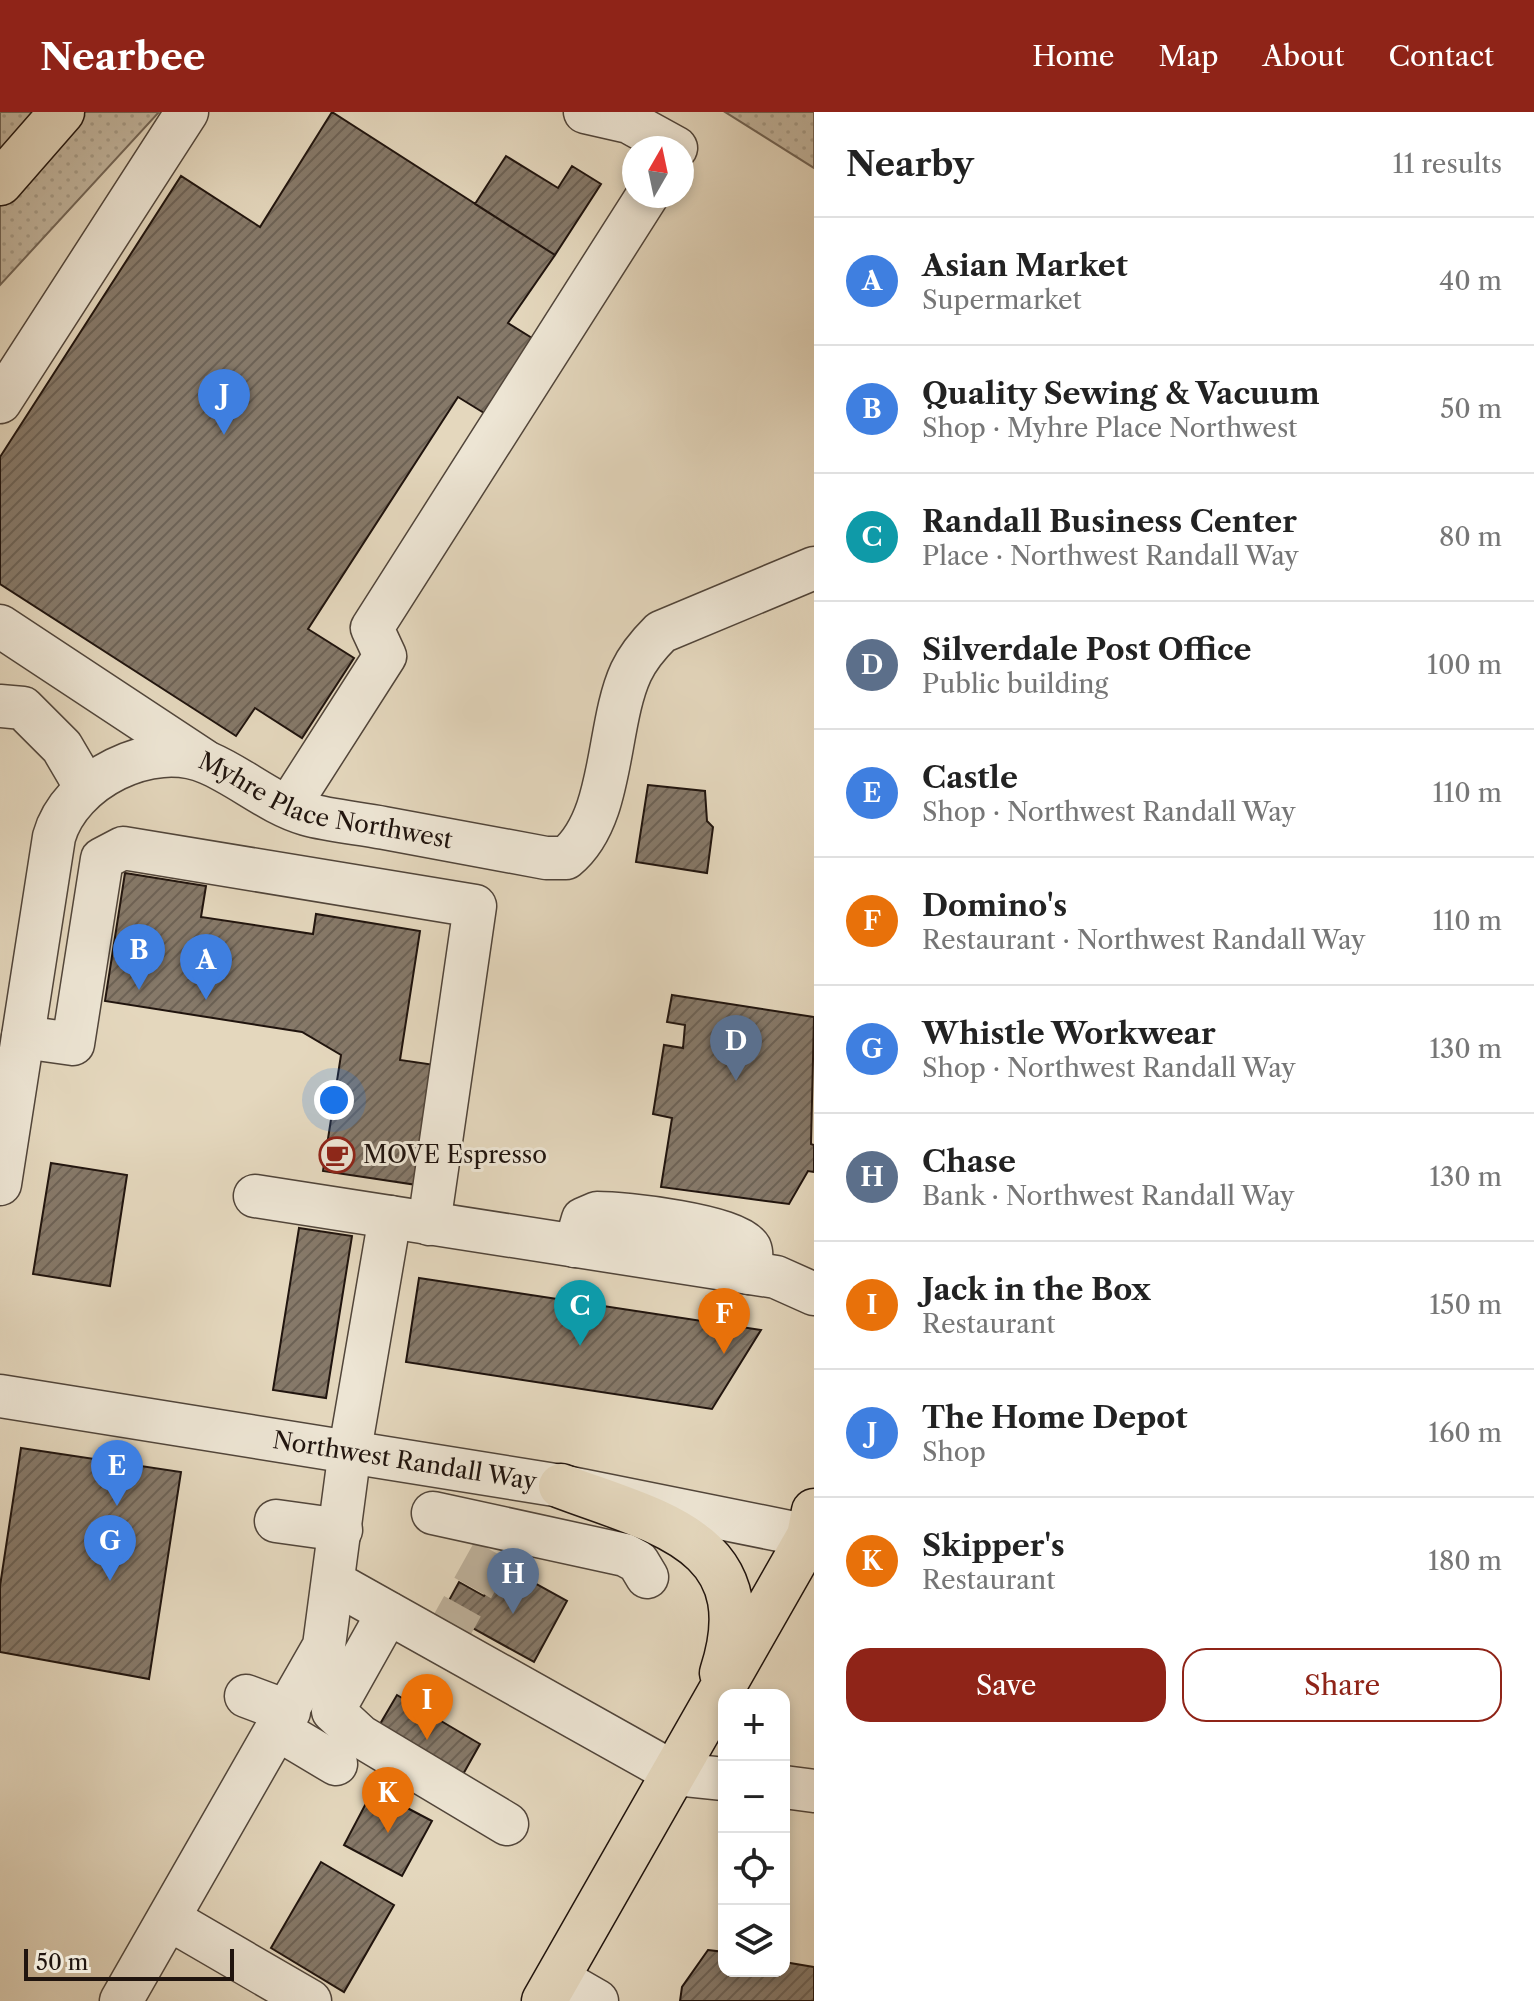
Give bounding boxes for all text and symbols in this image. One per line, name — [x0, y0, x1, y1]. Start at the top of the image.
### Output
text: Nearbee — [40, 33, 206, 80]
text: Home — [1032, 39, 1114, 73]
text: Map — [1158, 39, 1218, 73]
text: About — [1262, 39, 1344, 73]
text: Contact — [1388, 39, 1494, 73]
north arrow — [622, 136, 694, 208]
text: Nearby — [846, 143, 974, 185]
text: 11 results — [1392, 148, 1502, 180]
text: Asian Market — [922, 247, 1128, 284]
text: A — [862, 265, 882, 297]
text: 40 m — [1439, 265, 1502, 297]
text: Supermarket — [922, 284, 1082, 316]
pin: J — [198, 369, 250, 435]
text: Quality Sewing & Vacuum — [922, 375, 1320, 412]
text: B — [862, 393, 882, 425]
text: 50 m — [1440, 393, 1502, 425]
text: Shop · Myhre Place Northwest — [922, 412, 1297, 444]
text: Randall Business Center — [922, 503, 1297, 540]
text: C — [862, 521, 882, 553]
text: 80 m — [1439, 521, 1502, 553]
text: Place · Northwest Randall Way — [922, 540, 1299, 572]
text: Silverdale Post Office — [922, 631, 1252, 668]
text: D — [861, 649, 883, 681]
text: 100 m — [1427, 649, 1502, 681]
text: Public building — [922, 668, 1108, 700]
street label: Myhre Place Northwest — [194, 746, 455, 854]
text: Castle — [922, 759, 1018, 796]
text: E — [863, 777, 881, 809]
text: 110 m — [1433, 777, 1502, 809]
text: Shop · Northwest Randall Way — [922, 796, 1296, 828]
text: Domino's — [922, 887, 1067, 924]
text: F — [863, 905, 881, 937]
text: 110 m — [1433, 905, 1502, 937]
pin: B — [113, 924, 165, 990]
text: Restaurant · Northwest Randall Way — [922, 924, 1366, 956]
pin: A — [180, 934, 232, 1000]
pin: D — [710, 1015, 762, 1081]
text: Whistle Workwear — [922, 1015, 1216, 1052]
text: G — [861, 1033, 883, 1065]
text: 130 m — [1429, 1033, 1502, 1065]
text: Shop · Northwest Randall Way — [922, 1052, 1296, 1084]
your location — [314, 1080, 354, 1120]
cafe icon: MOVE Espresso — [318, 1136, 356, 1174]
place label: MOVE Espresso — [363, 1140, 547, 1169]
text: Chase — [922, 1143, 1016, 1180]
text: H — [860, 1161, 884, 1193]
text: 130 m — [1429, 1161, 1502, 1193]
text: Bank · Northwest Randall Way — [922, 1180, 1295, 1212]
text: Jack in the Box — [922, 1271, 1151, 1308]
pin: C — [554, 1280, 606, 1346]
pin: F — [698, 1288, 750, 1354]
text: I — [867, 1289, 877, 1321]
text: 150 m — [1429, 1289, 1502, 1321]
text: Restaurant — [922, 1308, 1056, 1340]
text: The Home Depot — [922, 1399, 1187, 1436]
text: J — [867, 1417, 877, 1449]
text: 160 m — [1428, 1417, 1502, 1449]
street label: Northwest Randall Way — [271, 1425, 540, 1496]
text: Shop — [922, 1436, 986, 1468]
pin: E — [91, 1440, 143, 1506]
pin: G — [84, 1515, 136, 1581]
text: Skipper's — [922, 1527, 1065, 1564]
text: K — [862, 1545, 882, 1577]
text: 180 m — [1428, 1545, 1502, 1577]
pin: H — [487, 1548, 539, 1614]
text: Restaurant — [922, 1564, 1056, 1596]
button: Save — [846, 1648, 1166, 1722]
button: Share — [1182, 1648, 1502, 1722]
pin: I — [401, 1674, 453, 1740]
map controls — [718, 1689, 790, 1977]
button: + — [718, 1689, 790, 1761]
button: − — [718, 1761, 790, 1833]
pin: K — [362, 1767, 414, 1833]
button: locate — [718, 1833, 790, 1905]
button: layers — [718, 1905, 790, 1977]
scale bar — [24, 1945, 234, 1981]
text: 50 m — [36, 1949, 88, 1976]

